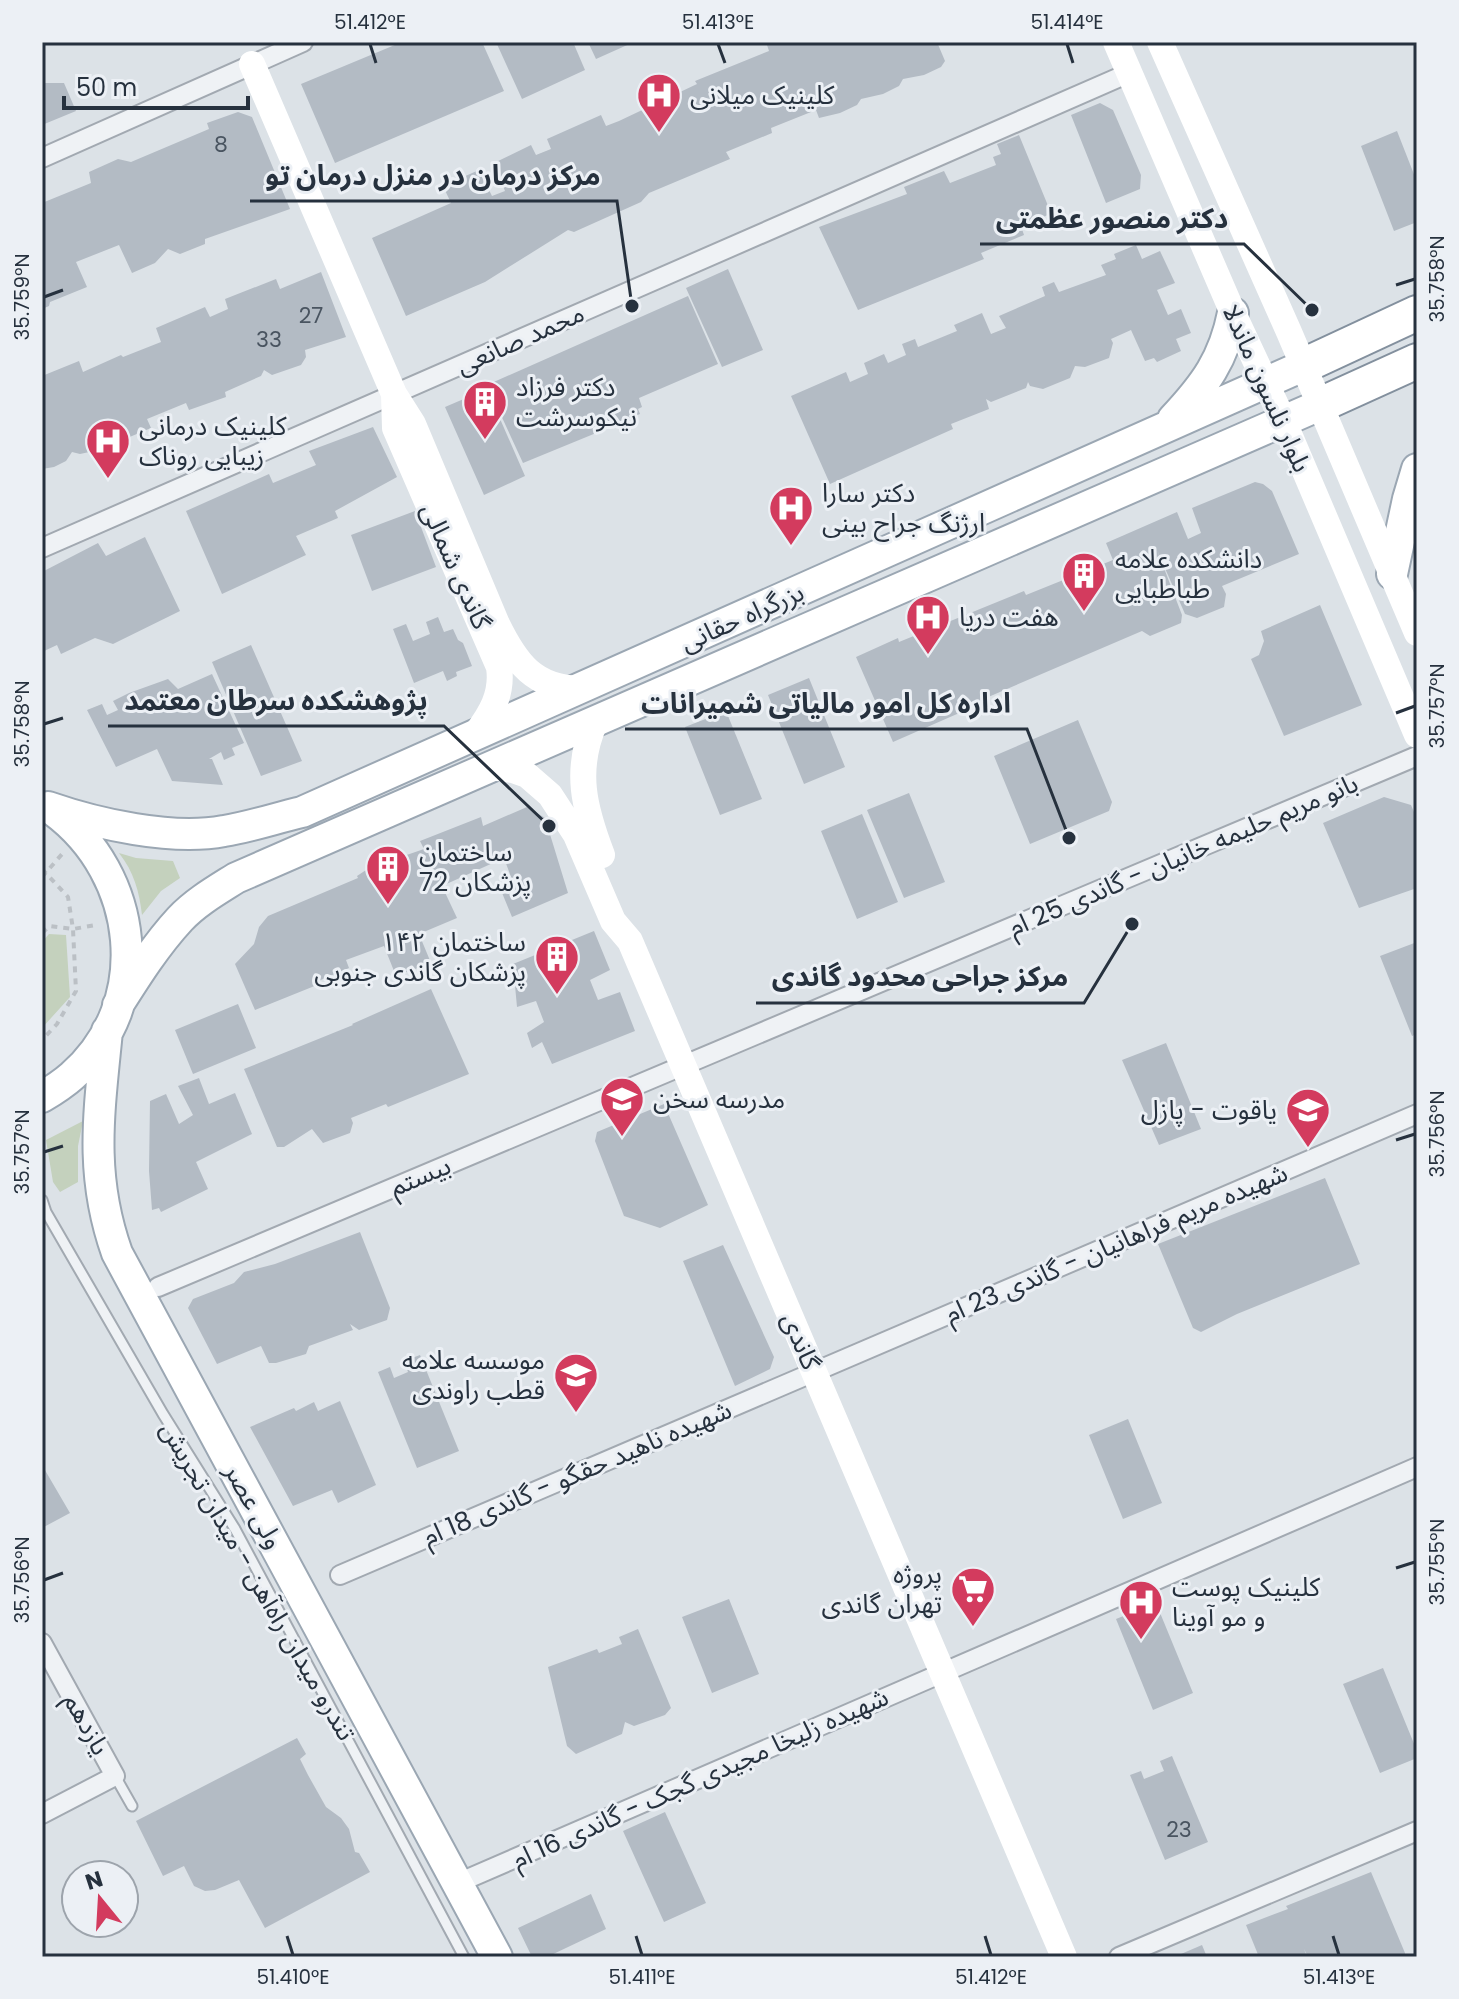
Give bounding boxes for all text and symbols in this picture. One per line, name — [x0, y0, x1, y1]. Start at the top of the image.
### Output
text: 51.412°E — [334, 8, 406, 36]
text: 51.413°E — [682, 8, 754, 36]
text: 51.414°E — [1030, 8, 1104, 36]
scale bar — [64, 60, 248, 110]
text: 50 m — [76, 71, 137, 104]
hospital icon: کلینیک میلانی — [635, 71, 683, 134]
place label: کلینیک میلانی — [690, 77, 834, 113]
house number: 8 — [214, 129, 228, 160]
callout: مرکز درمان در منزل درمان تو — [250, 149, 617, 201]
text: مرکز درمان در منزل درمان تو — [265, 156, 601, 195]
callout: دکتر منصور عظمتی — [980, 192, 1244, 244]
text: دکتر منصور عظمتی — [996, 199, 1228, 238]
text: 35.758°N — [1423, 236, 1451, 322]
text: 35.759°N — [8, 254, 36, 340]
street label: محمد صانعی — [450, 295, 590, 383]
street label: بلوار نلسون ماندلا — [1214, 298, 1320, 478]
house number: 27 — [299, 300, 323, 331]
house number: 33 — [256, 324, 282, 355]
place label: دکتر فرزاد نیکوسرشت — [516, 369, 637, 435]
building icon: دکتر فرزاد نیکوسرشت — [461, 378, 509, 441]
place label: کلینیک درمانی زیبایی روناک — [139, 408, 287, 474]
hospital icon: کلینیک درمانی زیبایی روناک — [84, 417, 132, 480]
place label: دکتر سارا ارژنگ جراح بینی — [822, 475, 985, 542]
hospital icon: دکتر سارا ارژنگ جراح بینی — [767, 484, 815, 547]
street label: گاندی شمالی — [412, 497, 500, 635]
place label: دانشکده علامه طباطبایی — [1115, 541, 1262, 607]
building icon: دانشکده علامه طباطبایی — [1060, 550, 1108, 613]
street label: بزرگراه حقانی — [675, 574, 809, 660]
hospital icon: هفت دریا — [904, 593, 952, 656]
place label: هفت دریا — [959, 599, 1059, 635]
text: 35.757°N — [1423, 663, 1451, 749]
callout: پژوهشکده سرطان معتمد — [108, 674, 444, 726]
callout: اداره کل امور مالیاتی شمیرانات — [625, 677, 1027, 729]
text: 35.758°N — [8, 681, 36, 767]
text: پژوهشکده سرطان معتمد — [124, 681, 428, 720]
text: اداره کل امور مالیاتی شمیرانات — [641, 684, 1011, 723]
street label: بانو مریم حلیمه خانیان - گاندی 25 ام — [1003, 765, 1364, 947]
place label: ساختمان پزشکان 72 — [419, 834, 531, 900]
building icon: ساختمان پزشکان 72 — [364, 843, 412, 906]
place label: ساختمان ۱۴۲ پزشکان گاندی جنوبی — [314, 924, 526, 990]
building icon: ساختمان ۱۴۲ پزشکان گاندی جنوبی — [533, 933, 581, 996]
callout: مرکز جراحی محدود گاندی — [756, 951, 1084, 1003]
text: مرکز جراحی محدود گاندی — [772, 957, 1068, 996]
school or university icon: مدرسه سخن — [598, 1075, 646, 1138]
place label: مدرسه سخن — [653, 1081, 785, 1117]
school or university icon: یاقوت - پازل — [1284, 1086, 1332, 1149]
text: 35.756°N — [1423, 1091, 1451, 1177]
place label: یاقوت - پازل — [1141, 1092, 1277, 1128]
text: 35.757°N — [8, 1109, 36, 1195]
street label: بیستم — [384, 1147, 457, 1207]
street label: شهیده مریم فراهانیان - گاندی 23 ام — [939, 1154, 1294, 1334]
street label: گاندی — [773, 1307, 829, 1375]
place label: موسسه علامه قطب راوندی — [402, 1342, 545, 1408]
school or university icon: موسسه علامه قطب راوندی — [552, 1351, 600, 1414]
street label: شهیده ناهید حقگو - گاندی 18 ام — [417, 1391, 738, 1556]
street label: تندرو میدان راه‌آهن - میدان تجریش — [152, 1415, 364, 1747]
street label: ولی عصر — [215, 1456, 292, 1555]
text: 35.755°N — [1423, 1519, 1451, 1605]
text: 35.756°N — [8, 1537, 36, 1623]
place label: پروژه تهران گاندی — [822, 1556, 942, 1622]
supermarket icon: پروژه تهران گاندی — [949, 1565, 997, 1628]
place label: کلینیک پوست و مو آوینا — [1172, 1569, 1320, 1635]
hospital icon: کلینیک پوست و مو آوینا — [1117, 1578, 1165, 1641]
street label: شهیده زلیخا مجیدی گجک - گاندی 16 ام — [506, 1678, 895, 1879]
street label: یازدهم — [53, 1686, 119, 1763]
house number: 23 — [1166, 1814, 1192, 1845]
north arrow — [60, 1859, 140, 1939]
text: N — [81, 1863, 107, 1898]
text: 51.410°E — [256, 1963, 330, 1991]
text: 51.411°E — [609, 1963, 676, 1991]
text: 51.412°E — [955, 1963, 1027, 1991]
text: 51.413°E — [1303, 1963, 1375, 1991]

